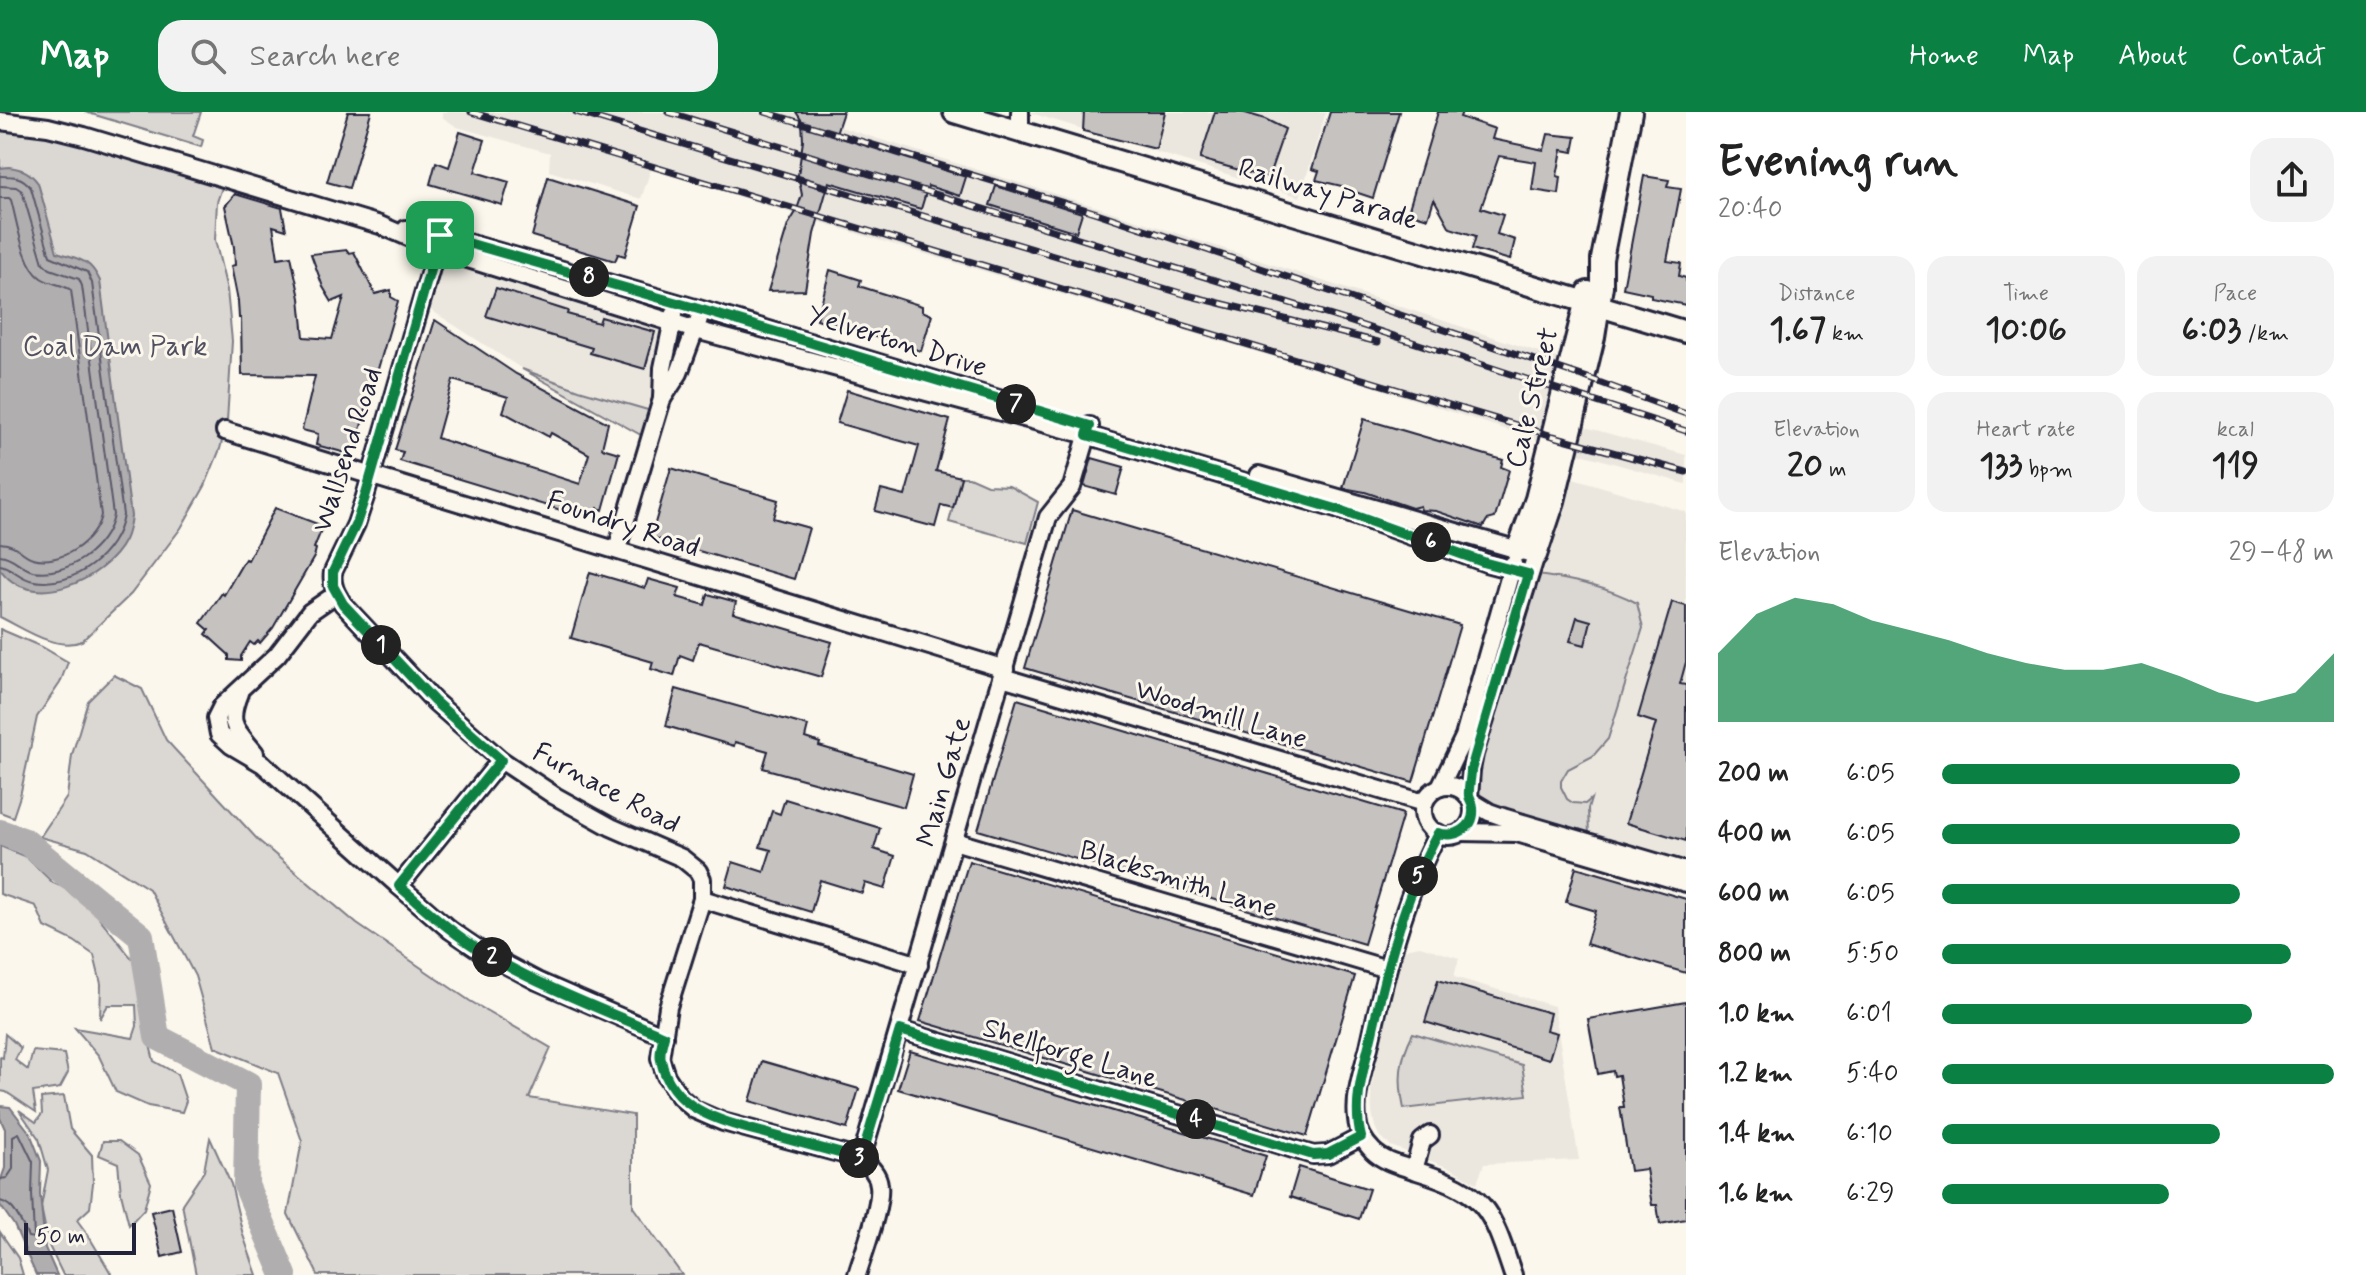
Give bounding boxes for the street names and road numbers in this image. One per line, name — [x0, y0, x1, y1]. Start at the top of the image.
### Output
street label: Railway Parade — [1234, 150, 1422, 240]
street label: Yelverton Drive — [803, 297, 991, 387]
street label: Cale Street — [1498, 324, 1568, 472]
street label: Wallsend Road — [304, 363, 392, 537]
street label: Foundry Road — [542, 483, 704, 567]
street label: Woodmill Lane — [1130, 671, 1312, 759]
street label: Main Gate — [909, 713, 981, 851]
street label: Furnace Road — [526, 735, 686, 843]
street label: Blacksmith Lane — [1075, 832, 1281, 928]
street label: Shellforge Lane — [977, 1010, 1162, 1101]

